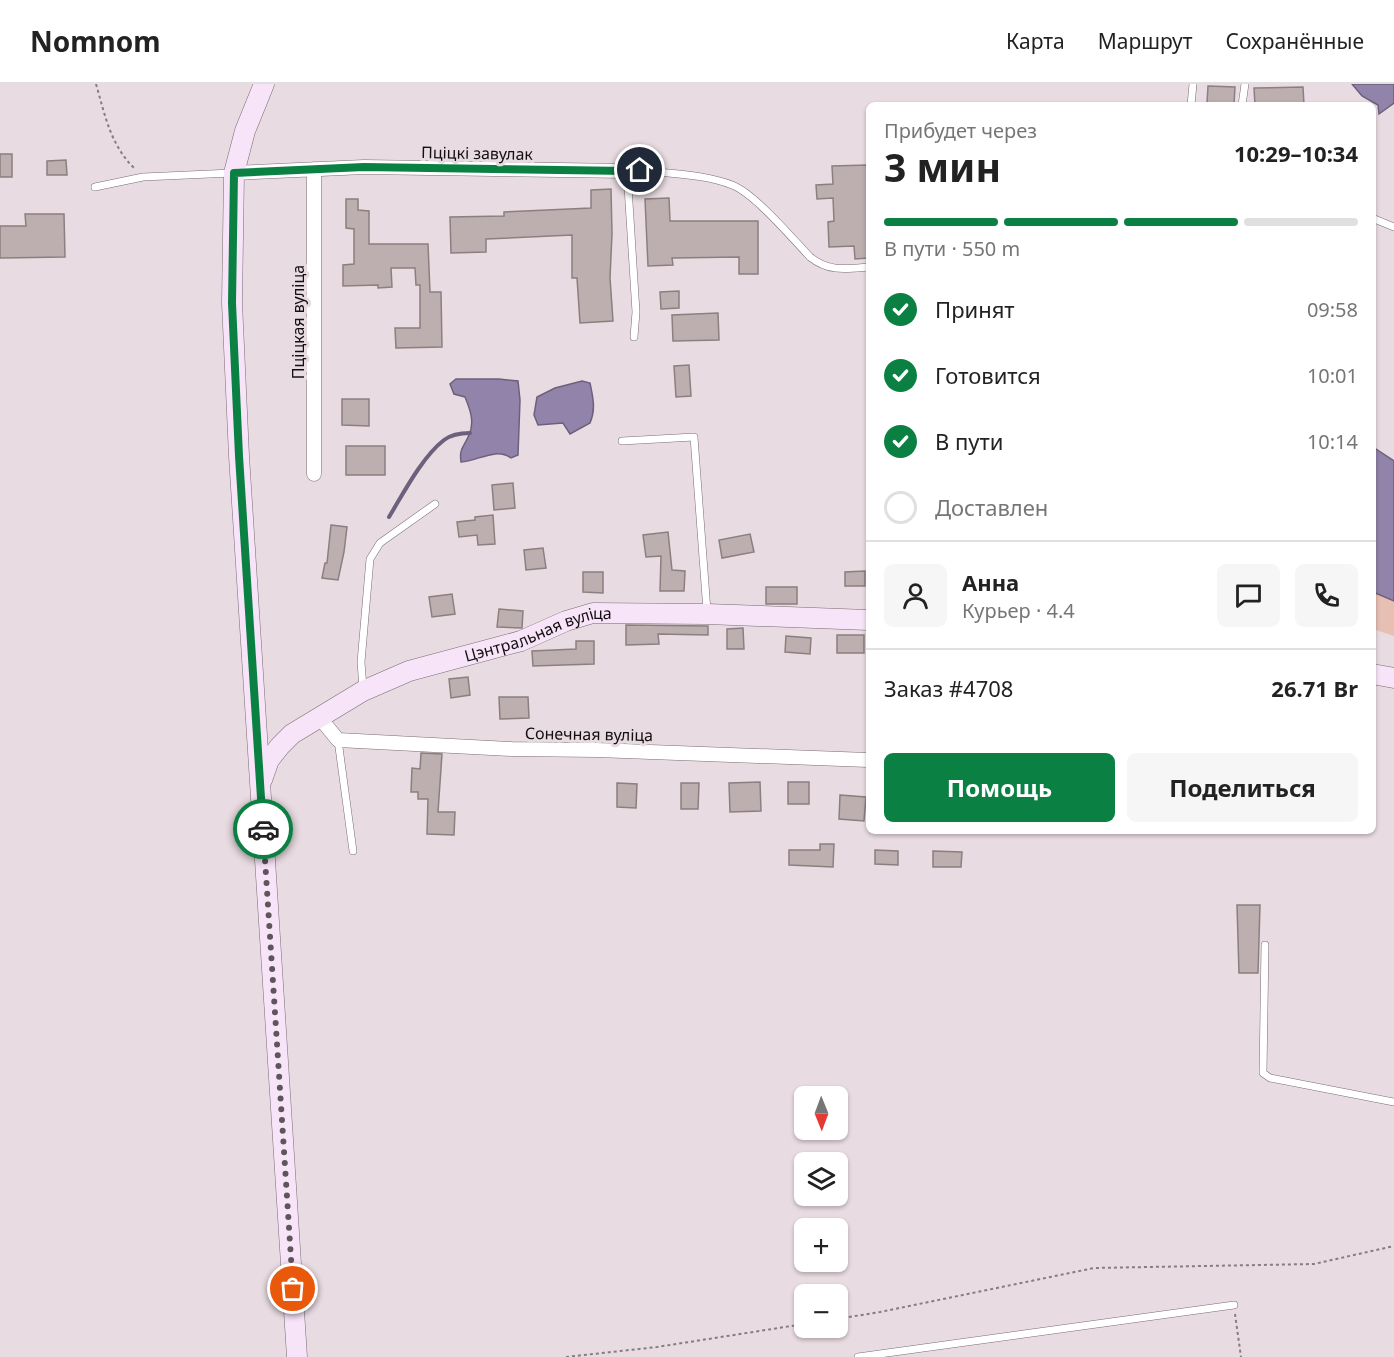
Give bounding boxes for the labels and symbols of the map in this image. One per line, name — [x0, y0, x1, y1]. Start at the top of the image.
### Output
street label: Пціцкі завулак — [421, 141, 534, 165]
pin — [614, 144, 665, 195]
street label: Пціцкая вуліца — [287, 265, 309, 379]
street label: Цэнтральная вуліца — [462, 602, 612, 667]
street label: Сонечная вуліца — [525, 722, 653, 746]
courier — [233, 799, 293, 859]
north arrow — [794, 1086, 848, 1140]
pin — [267, 1263, 318, 1314]

